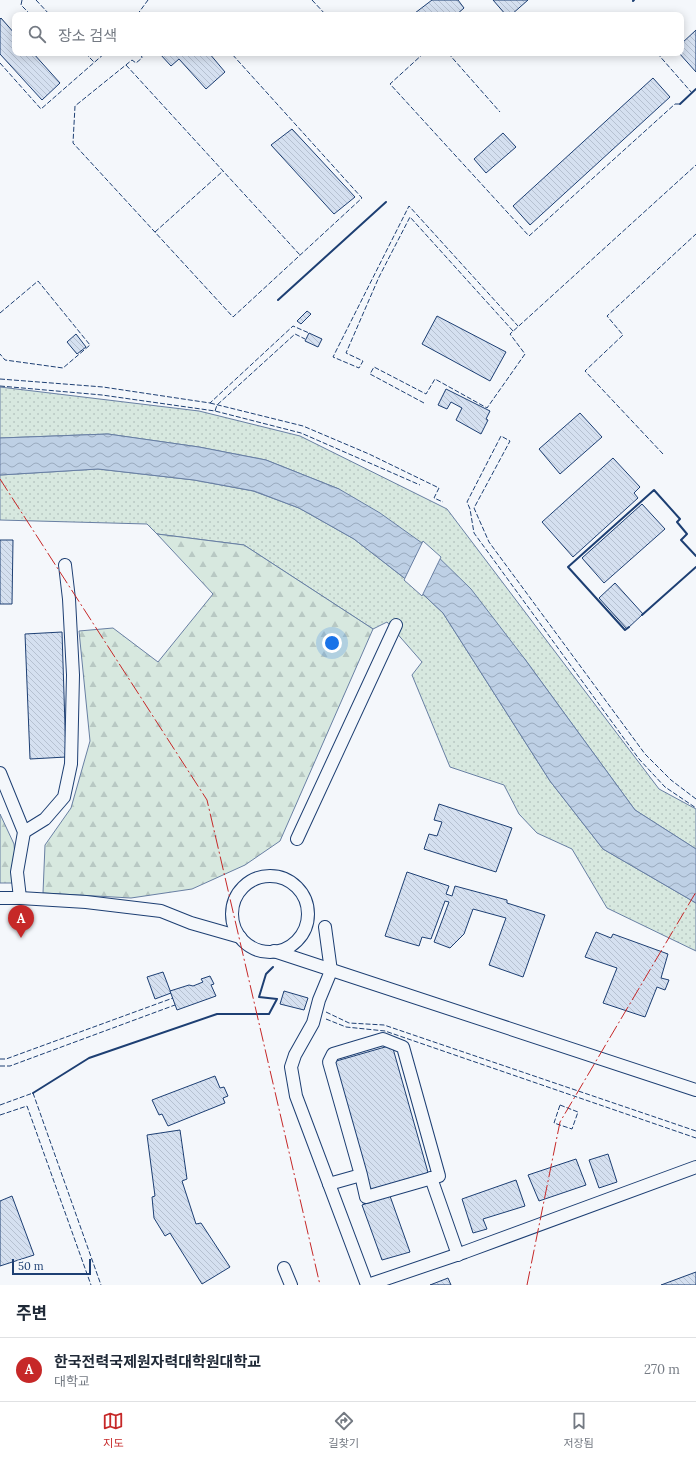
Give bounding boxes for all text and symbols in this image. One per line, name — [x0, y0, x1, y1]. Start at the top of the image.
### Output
search box — [12, 12, 684, 56]
icon: search — [26, 23, 48, 45]
text: 장소 검색 — [58, 26, 117, 45]
your location — [322, 633, 342, 653]
pin: A — [8, 905, 34, 938]
scale bar — [12, 1257, 91, 1276]
text: 50 m — [18, 1259, 44, 1273]
text: 주변 — [16, 1302, 47, 1324]
text: 한국전력국제원자력대학원대학교 — [54, 1352, 261, 1371]
text: A — [25, 1361, 33, 1378]
text: 270 m — [644, 1361, 680, 1378]
text: 대학교 — [54, 1373, 90, 1390]
tab: 지도 — [102, 1410, 124, 1450]
tab: 길찾기 — [329, 1410, 359, 1450]
tab: 저장됨 — [563, 1410, 594, 1450]

